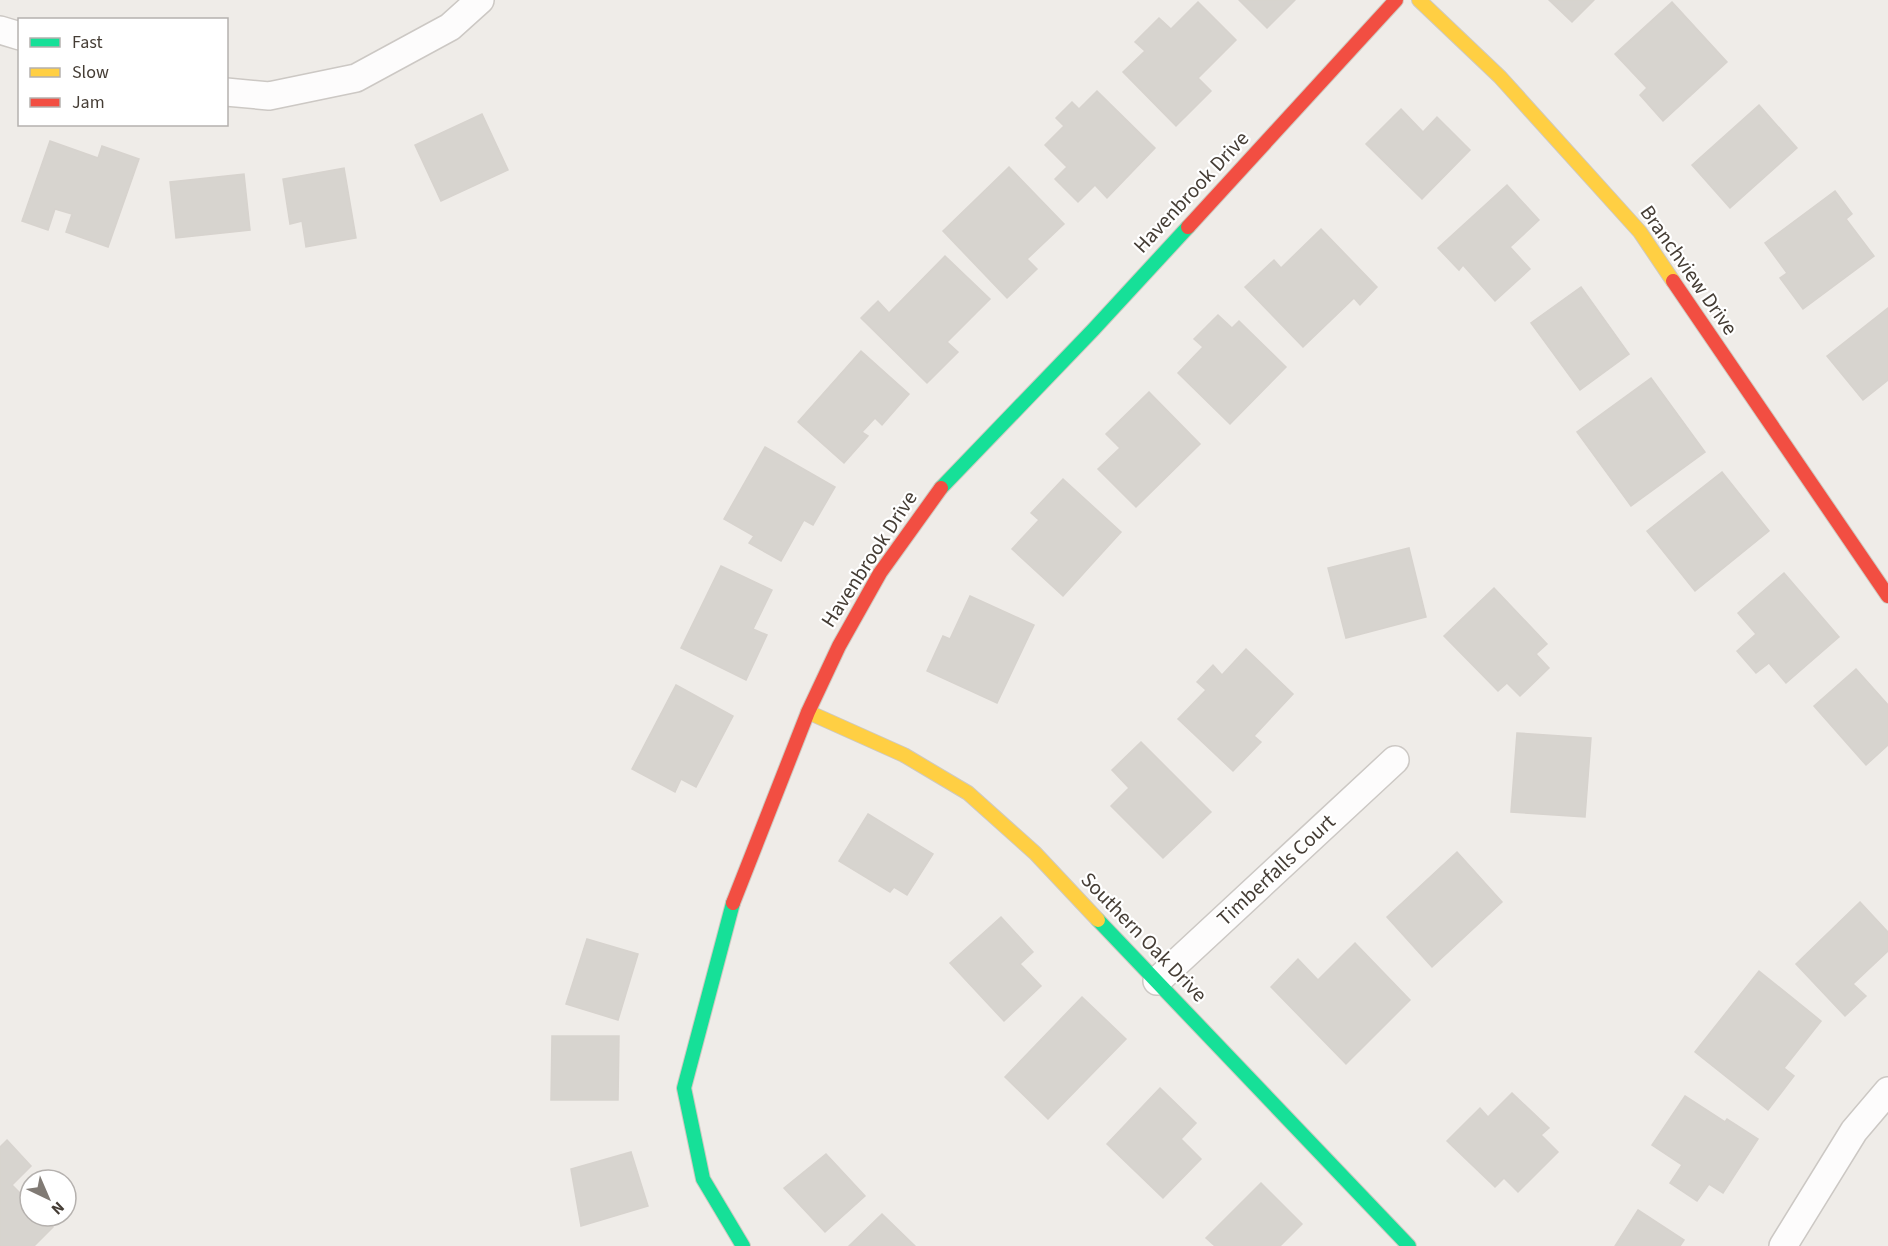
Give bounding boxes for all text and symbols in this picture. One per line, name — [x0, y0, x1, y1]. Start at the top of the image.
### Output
legend — [18, 18, 228, 126]
text: Fast — [72, 30, 103, 55]
text: Slow — [72, 60, 109, 85]
text: Jam — [72, 90, 105, 115]
street label: Havenbrook Drive — [1126, 124, 1256, 260]
street label: Branchview Drive — [1633, 199, 1745, 341]
street label: Havenbrook Drive — [814, 485, 924, 633]
street label: Timberfalls Court — [1210, 807, 1342, 933]
street label: Southern Oak Drive — [1074, 865, 1214, 1009]
north arrow — [18, 1168, 78, 1228]
text: N — [46, 1196, 69, 1220]

